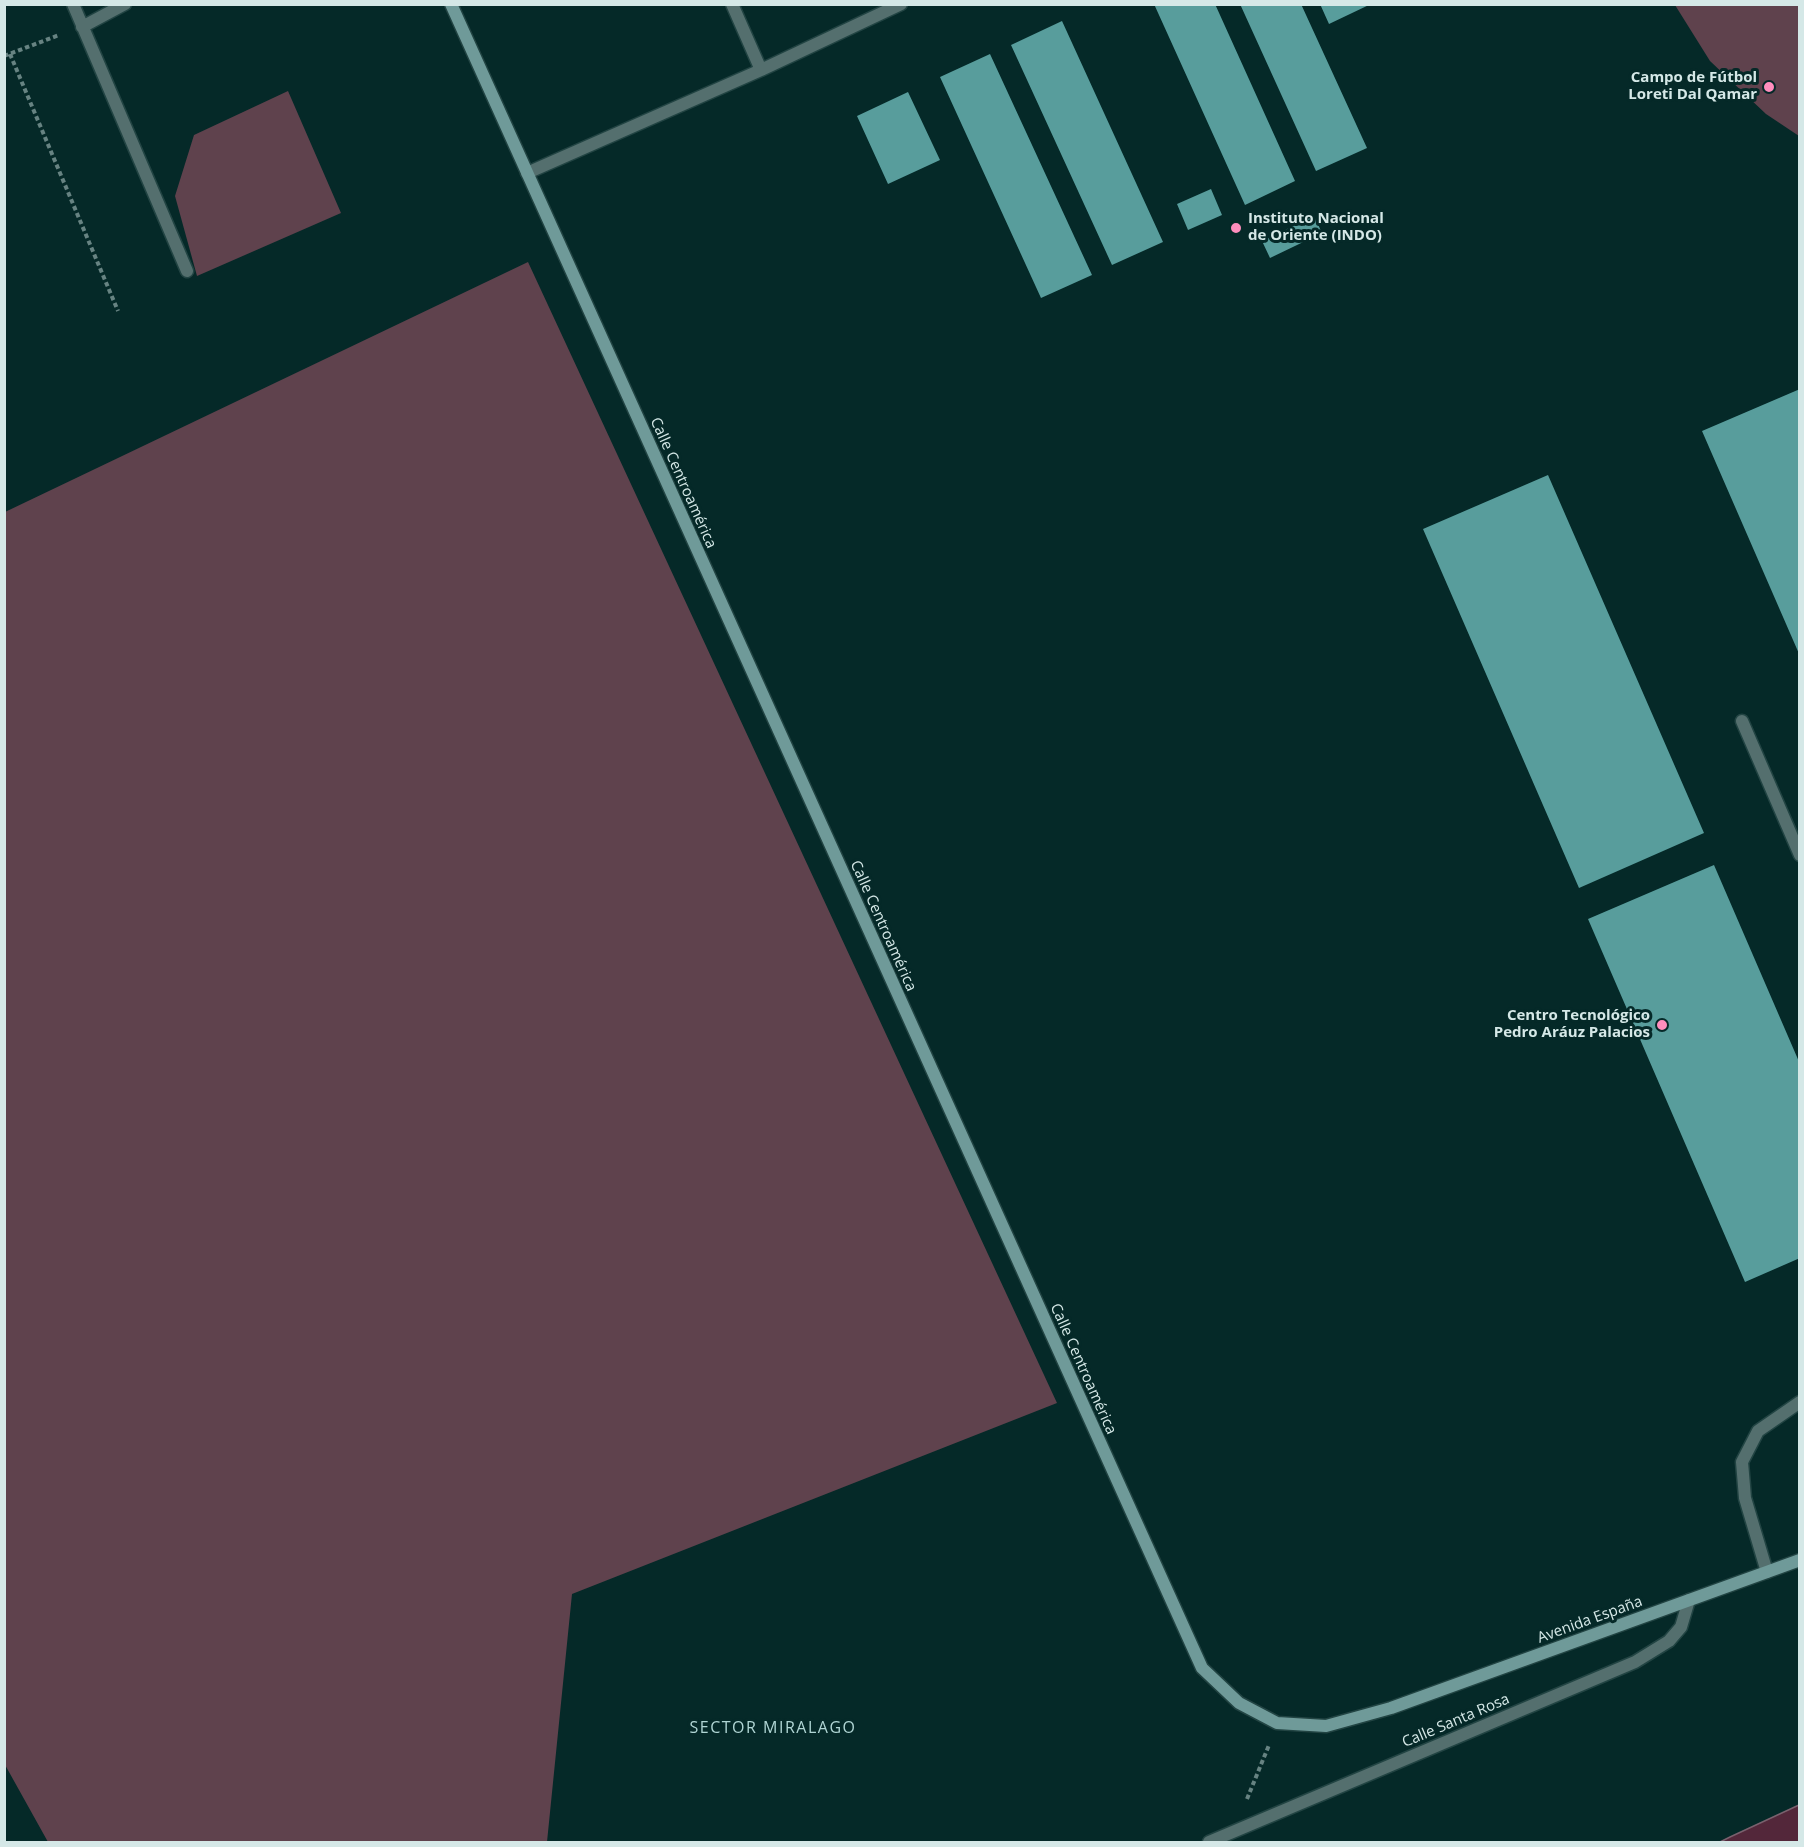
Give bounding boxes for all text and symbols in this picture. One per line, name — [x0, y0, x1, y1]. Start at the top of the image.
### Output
place label: Campo de Fútbol Loreti Dal Qamar — [1628, 69, 1757, 104]
marker: Campo de Fútbol Loreti Dal Qamar — [1762, 80, 1776, 94]
place label: Instituto Nacional de Oriente (INDO) — [1248, 210, 1384, 245]
marker: Instituto Nacional de Oriente (INDO) — [1229, 221, 1243, 235]
street label: Calle Centroamérica — [646, 415, 720, 551]
street label: Calle Centroamérica — [846, 858, 920, 994]
place label: Centro Tecnológico Pedro Aráuz Palacios — [1494, 1007, 1650, 1042]
marker: Centro Tecnológico Pedro Aráuz Palacios — [1655, 1018, 1669, 1032]
street label: Calle Centroamérica — [1046, 1301, 1120, 1437]
street label: Avenida España — [1535, 1593, 1645, 1647]
street label: Calle Santa Rosa — [1400, 1690, 1512, 1752]
district label: SECTOR MIRALAGO — [690, 1718, 856, 1738]

